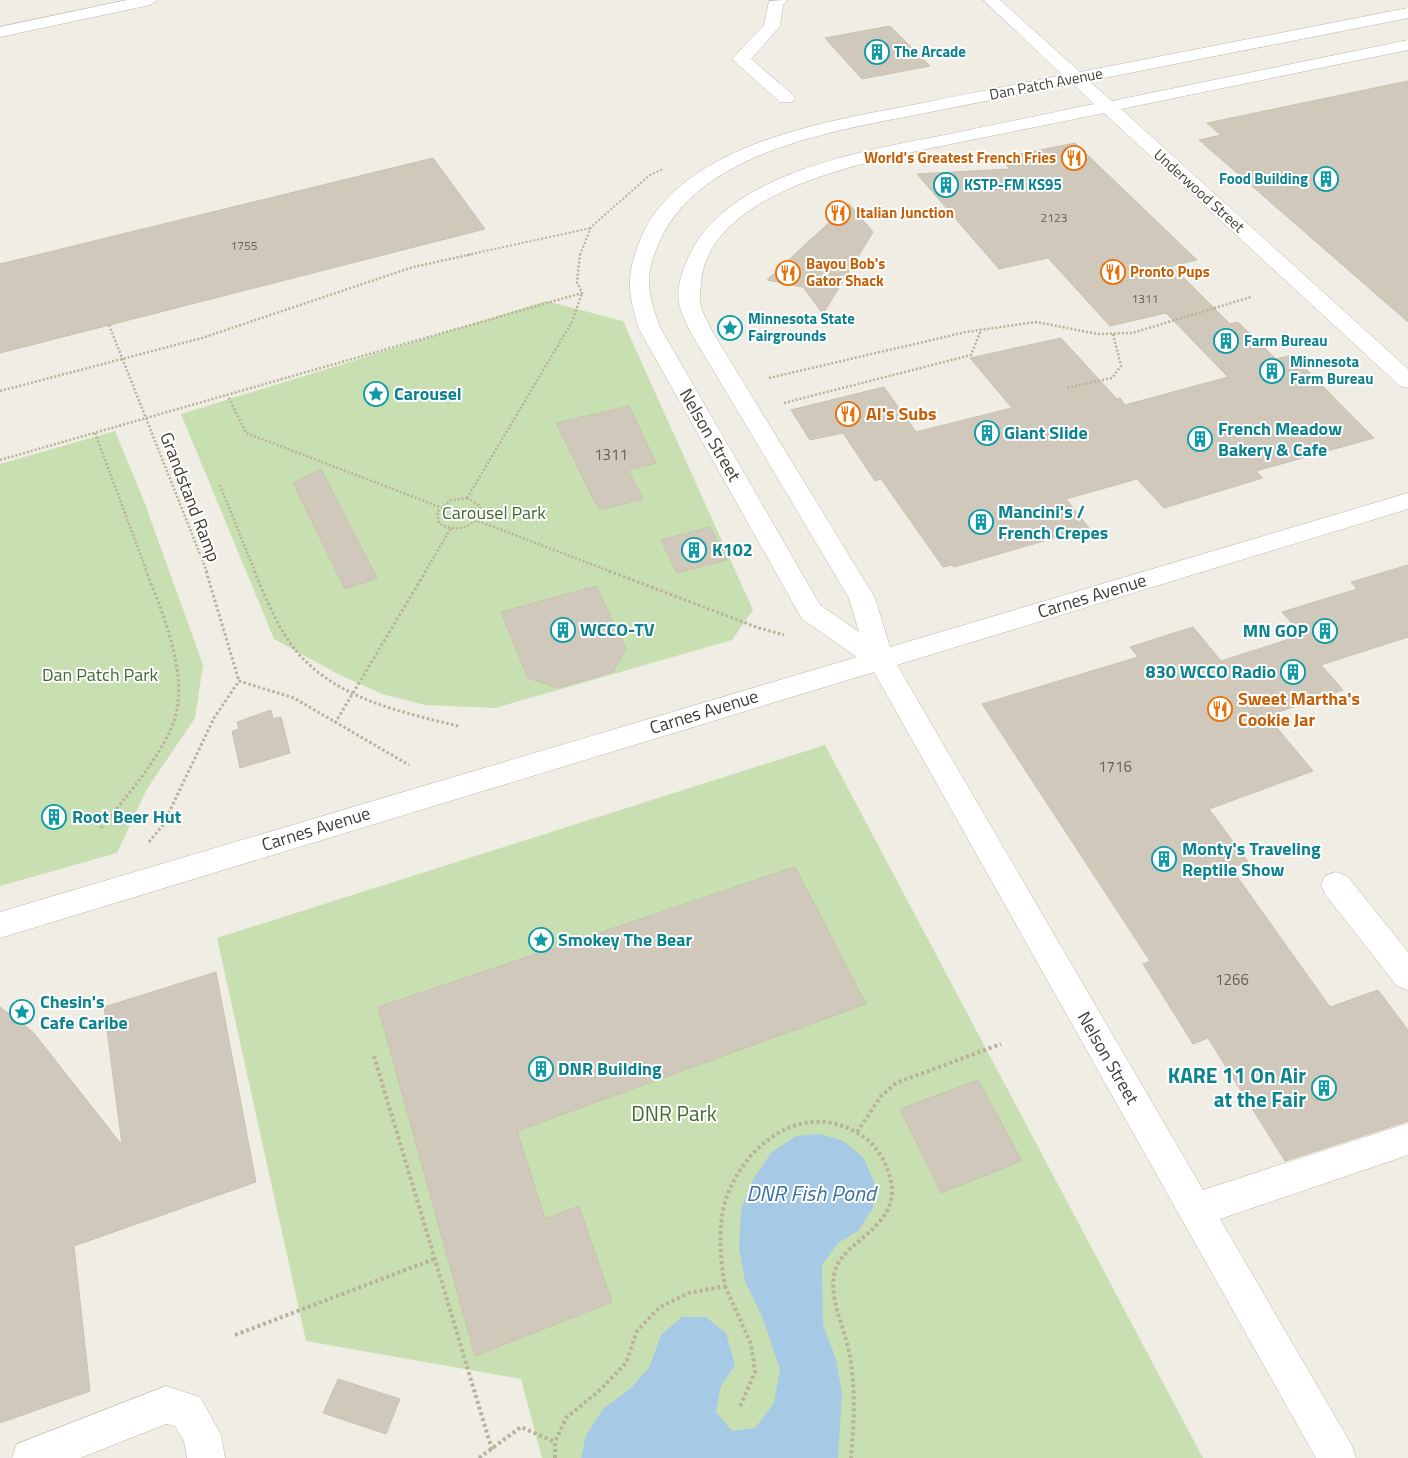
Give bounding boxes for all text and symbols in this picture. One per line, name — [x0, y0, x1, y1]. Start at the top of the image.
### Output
building icon: The Arcade — [864, 39, 890, 65]
place label: The Arcade — [894, 40, 966, 63]
street label: Dan Patch Avenue — [987, 61, 1105, 106]
street label: Underwood Street — [1149, 143, 1250, 238]
restaurant icon: World's Greatest French Fries — [1061, 145, 1087, 171]
place label: World's Greatest French Fries — [864, 146, 1056, 169]
building icon: Food Building — [1313, 166, 1339, 192]
place label: Food Building — [1219, 167, 1308, 190]
building icon: KSTP-FM KS95 — [933, 172, 959, 198]
place label: KSTP-FM KS95 — [964, 173, 1062, 196]
restaurant icon: Italian Junction — [825, 200, 851, 226]
place label: Italian Junction — [856, 201, 954, 224]
house number: 2123 — [1041, 208, 1067, 227]
house number: 1755 — [231, 236, 258, 255]
place label: Bayou Bob's Gator Shack — [806, 252, 885, 292]
restaurant icon: Pronto Pups — [1100, 259, 1126, 285]
restaurant icon: Bayou Bob's Gator Shack — [775, 260, 801, 286]
place label: Pronto Pups — [1130, 260, 1210, 283]
house number: 1311 — [1132, 289, 1158, 308]
place label: Minnesota State Fairgrounds — [748, 307, 855, 347]
place icon: Minnesota State Fairgrounds — [717, 315, 743, 341]
building icon: Farm Bureau — [1213, 328, 1239, 354]
place label: Farm Bureau — [1244, 329, 1327, 352]
place label: Minnesota Farm Bureau — [1290, 350, 1373, 390]
building icon: Minnesota Farm Bureau — [1259, 358, 1285, 384]
place label: Carousel — [394, 380, 462, 407]
place icon: Carousel — [363, 381, 389, 407]
street label: Nelson Street — [673, 383, 748, 487]
place label: Al's Subs — [866, 400, 937, 427]
restaurant icon: Al's Subs — [835, 401, 861, 427]
place label: French Meadow Bakery & Cafe — [1218, 415, 1342, 463]
place label: Giant Slide — [1004, 419, 1088, 446]
building icon: Giant Slide — [974, 420, 1000, 446]
building icon: French Meadow Bakery & Cafe — [1187, 426, 1213, 452]
street label: Grandstand Ramp — [153, 428, 228, 566]
house number: 1311 — [594, 443, 628, 466]
place label: Mancini's / French Crepes — [998, 498, 1108, 546]
park label: Carousel Park — [442, 499, 546, 526]
building icon: Mancini's / French Crepes — [968, 509, 994, 535]
place label: K102 — [712, 536, 753, 563]
building icon: K102 — [681, 537, 707, 563]
street label: Carnes Avenue — [1034, 566, 1150, 625]
place label: WCCO-TV — [580, 616, 655, 643]
building icon: WCCO-TV — [550, 617, 576, 643]
place label: MN GOP — [1243, 617, 1308, 644]
building icon: MN GOP — [1312, 618, 1338, 644]
place label: 830 WCCO Radio — [1146, 658, 1276, 685]
building icon: 830 WCCO Radio — [1280, 659, 1306, 685]
park label: Dan Patch Park — [42, 661, 158, 688]
street label: Carnes Avenue — [646, 682, 762, 741]
place label: Sweet Martha's Cookie Jar — [1238, 685, 1360, 733]
restaurant icon: Sweet Martha's Cookie Jar — [1207, 696, 1233, 722]
house number: 1716 — [1098, 755, 1132, 778]
street label: Carnes Avenue — [258, 799, 374, 858]
place label: Root Beer Hut — [72, 803, 182, 830]
building icon: Root Beer Hut — [41, 804, 67, 830]
place label: Monty's Traveling Reptile Show — [1182, 835, 1321, 883]
building icon: Monty's Traveling Reptile Show — [1151, 846, 1177, 872]
place label: Smokey The Bear — [558, 926, 692, 953]
place icon: Smokey The Bear — [528, 927, 554, 953]
house number: 1266 — [1215, 968, 1249, 991]
place label: Chesin's Cafe Caribe — [40, 988, 128, 1036]
place icon: Chesin's Cafe Caribe — [9, 999, 35, 1025]
street label: Nelson Street — [1071, 1006, 1146, 1110]
place label: DNR Building — [558, 1055, 662, 1082]
building icon: DNR Building — [528, 1056, 554, 1082]
place label: KARE 11 On Air at the Fair — [1168, 1059, 1306, 1115]
building icon: KARE 11 On Air at the Fair — [1311, 1075, 1337, 1101]
park label: DNR Park — [631, 1097, 717, 1129]
water label: DNR Fish Pond — [746, 1176, 879, 1210]

